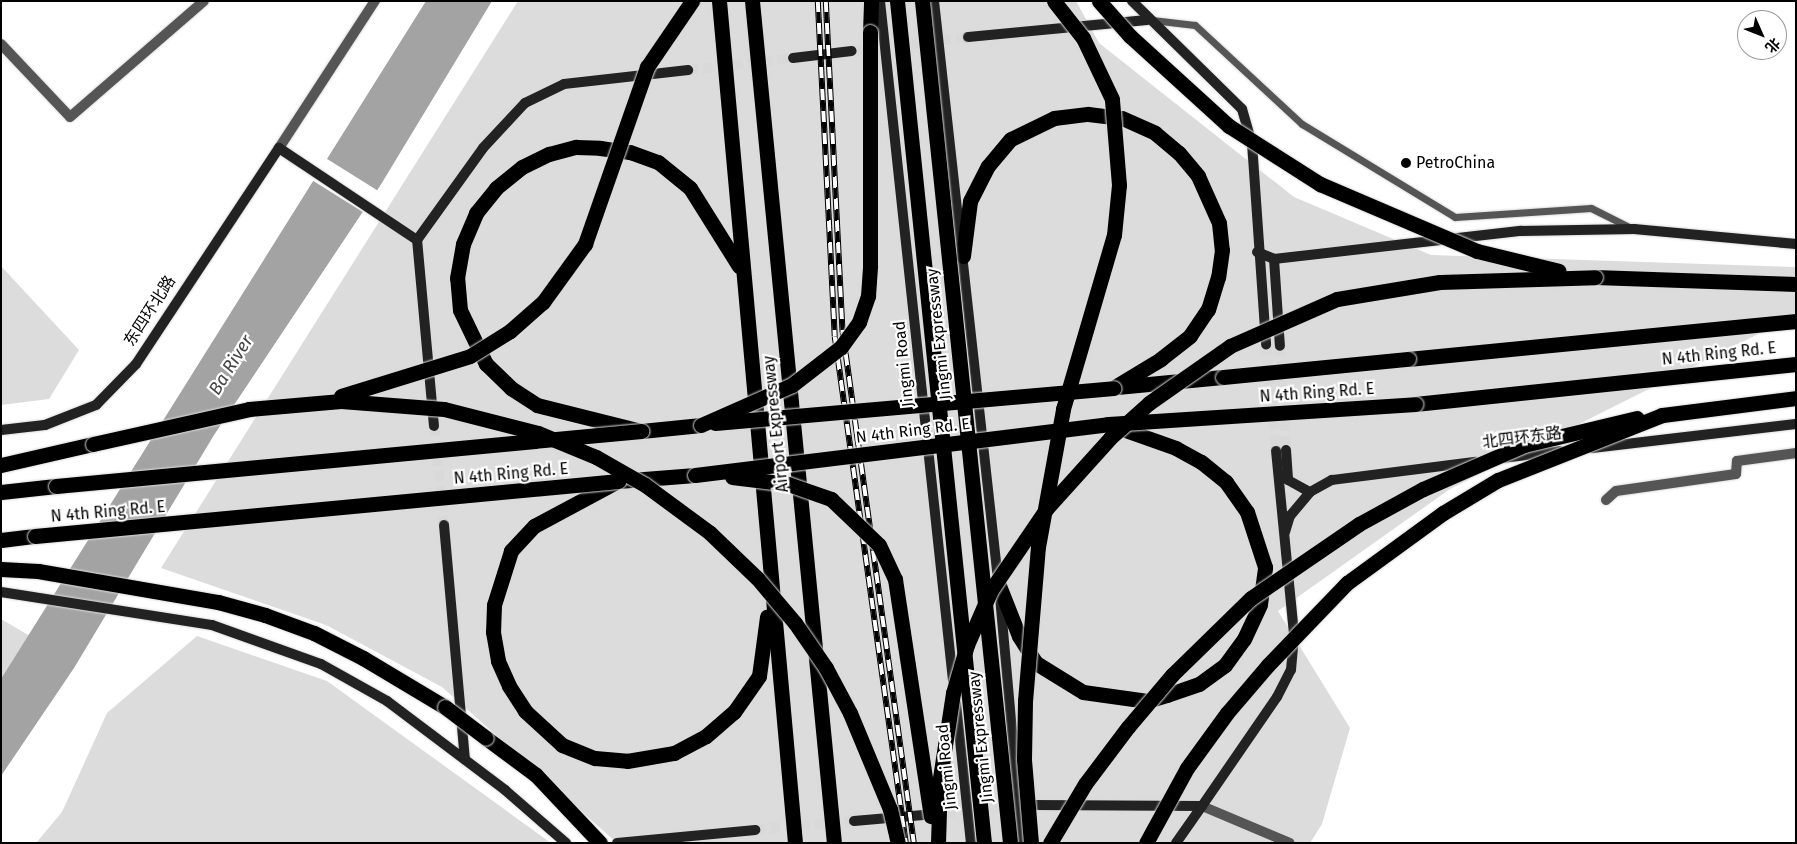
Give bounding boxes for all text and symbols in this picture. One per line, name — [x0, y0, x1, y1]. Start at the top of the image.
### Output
north arrow — [1737, 10, 1787, 60]
text: 北 — [1761, 34, 1783, 56]
place label: PetroChina — [1416, 153, 1495, 173]
marker: PetroChina — [1400, 157, 1412, 169]
street label: Jingmi Expressway — [923, 267, 955, 401]
street label: 东四环北路 — [120, 272, 180, 350]
street label: Jingmi Road — [890, 320, 918, 408]
water label: Ba River — [204, 331, 258, 399]
street label: N 4th Ring Rd. E — [1661, 338, 1777, 370]
street label: Airport Expressway — [759, 355, 793, 493]
street label: N 4th Ring Rd. E — [1259, 379, 1375, 407]
street label: N 4th Ring Rd. E — [855, 414, 971, 448]
street label: 北四环东路 — [1481, 424, 1563, 452]
street label: N 4th Ring Rd. E — [453, 459, 569, 489]
street label: N 4th Ring Rd. E — [50, 497, 166, 527]
street label: Jingmi Expressway — [965, 670, 997, 804]
street label: Jingmi Road — [933, 723, 961, 811]

